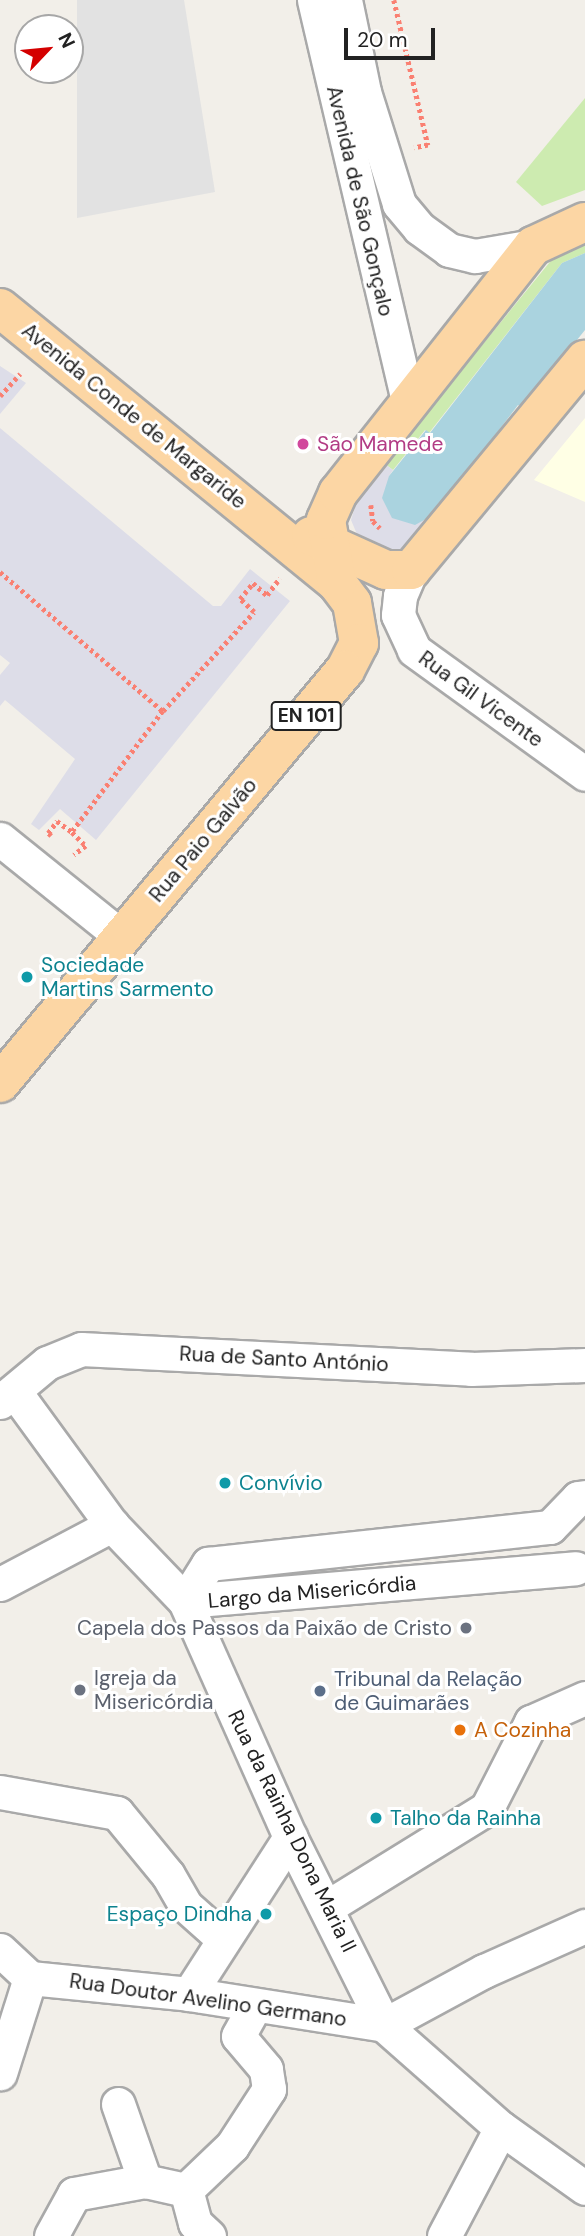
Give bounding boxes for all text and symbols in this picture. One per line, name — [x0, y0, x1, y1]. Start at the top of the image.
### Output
north arrow — [14, 14, 84, 84]
scale bar — [347, 14, 438, 58]
text: 20 m — [357, 26, 408, 54]
text: N — [52, 29, 81, 52]
street label: Avenida de São Gonçalo — [321, 83, 399, 319]
street label: Avenida Conde de Margaride — [17, 318, 251, 514]
place label: São Mamede — [317, 431, 443, 457]
marker: São Mamede — [295, 436, 311, 452]
street label: Rua Gil Vicente — [414, 645, 548, 753]
road number: EN 101 — [269, 701, 343, 732]
street label: Rua Paio Galvão — [144, 773, 262, 907]
place label: Sociedade Martins Sarmento — [41, 952, 214, 1002]
marker: Sociedade Martins Sarmento — [19, 969, 35, 985]
street label: Rua de Santo António — [179, 1341, 389, 1377]
place label: Convívio — [239, 1470, 323, 1496]
marker: Convívio — [217, 1475, 233, 1491]
street label: Largo da Misericórdia — [207, 1570, 417, 1614]
place label: Capela dos Passos da Paixão de Cristo — [77, 1615, 452, 1641]
marker: Capela dos Passos da Paixão de Cristo — [458, 1620, 474, 1636]
place label: Igreja da Misericórdia — [94, 1665, 213, 1715]
place label: Tribunal da Relação de Guimarães — [334, 1666, 522, 1716]
marker: Igreja da Misericórdia — [72, 1682, 88, 1698]
marker: Tribunal da Relação de Guimarães — [312, 1683, 328, 1699]
street label: Rua da Rainha Dona Maria II — [222, 1706, 362, 1956]
place label: A Cozinha — [474, 1717, 571, 1743]
marker: A Cozinha — [452, 1722, 468, 1738]
place label: Talho da Rainha — [390, 1805, 541, 1831]
marker: Talho da Rainha — [368, 1810, 384, 1826]
place label: Espaço Dindha — [107, 1901, 252, 1927]
marker: Espaço Dindha — [258, 1906, 274, 1922]
street label: Rua Doutor Avelino Germano — [68, 1968, 348, 2032]

